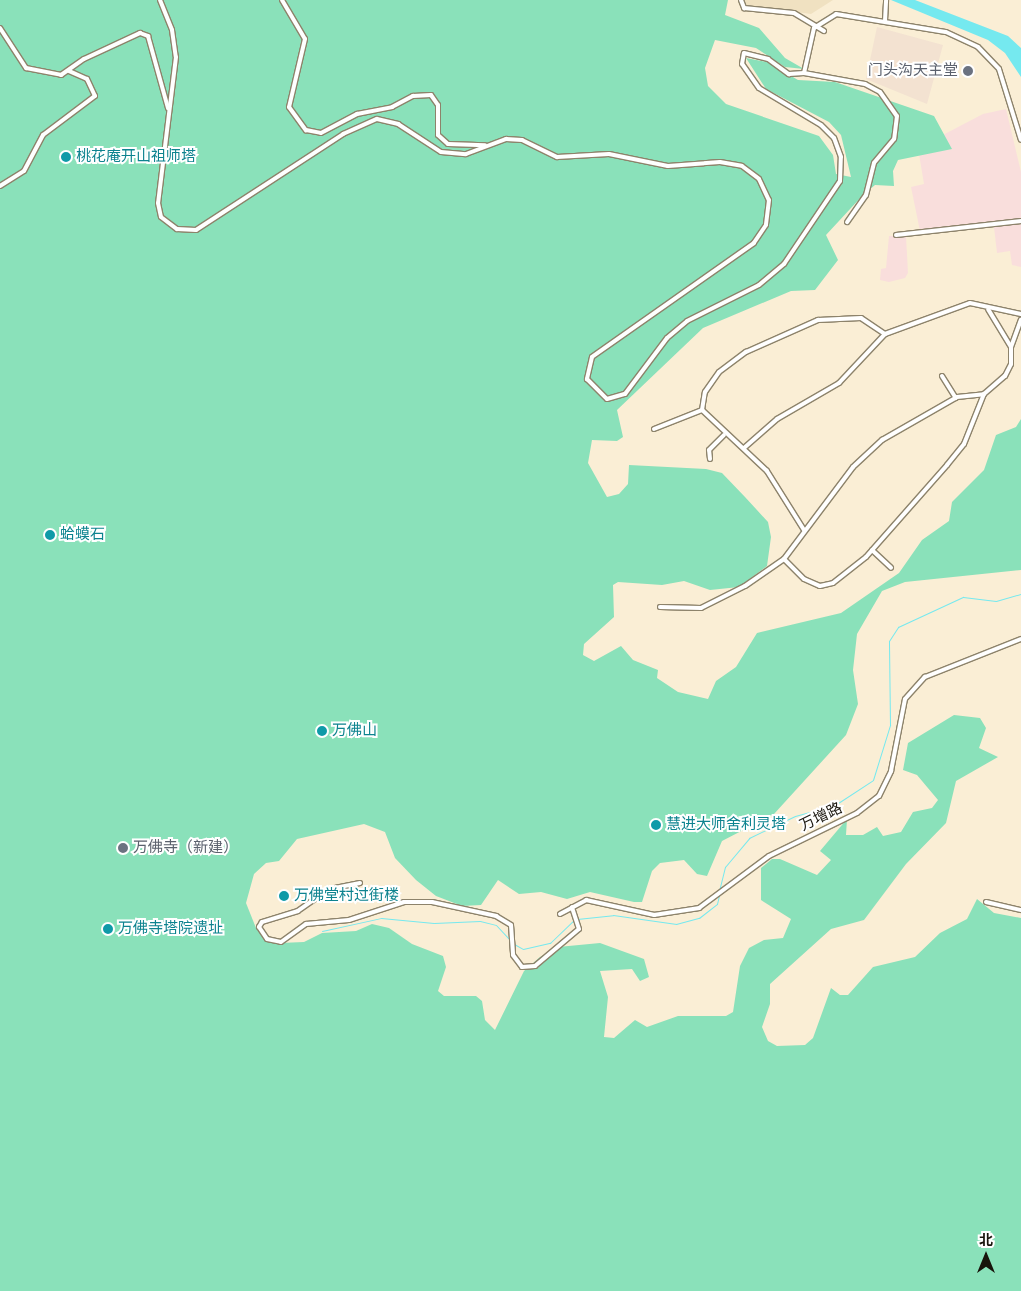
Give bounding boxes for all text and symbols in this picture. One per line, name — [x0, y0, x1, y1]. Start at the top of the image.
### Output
place label: 门头沟天主堂 — [868, 62, 958, 80]
marker: 门头沟天主堂 — [962, 65, 974, 77]
place label: 桃花庵开山祖师塔 — [76, 148, 196, 166]
marker: 桃花庵开山祖师塔 — [60, 151, 72, 163]
place label: 蛤蟆石 — [60, 526, 105, 544]
marker: 蛤蟆石 — [44, 529, 56, 541]
place label: 万佛山 — [332, 722, 377, 740]
marker: 万佛山 — [316, 725, 328, 737]
street label: 万增路 — [797, 799, 845, 835]
place label: 慧进大师舍利灵塔 — [666, 816, 786, 834]
marker: 慧进大师舍利灵塔 — [650, 819, 662, 831]
place label: 万佛寺（新建） — [133, 839, 238, 857]
marker: 万佛寺（新建） — [117, 842, 129, 854]
place label: 万佛堂村过街楼 — [294, 887, 399, 905]
marker: 万佛堂村过街楼 — [278, 890, 290, 902]
place label: 万佛寺塔院遗址 — [118, 920, 223, 938]
marker: 万佛寺塔院遗址 — [102, 923, 114, 935]
north arrow — [961, 1231, 1011, 1281]
text: 北 — [979, 1232, 993, 1249]

